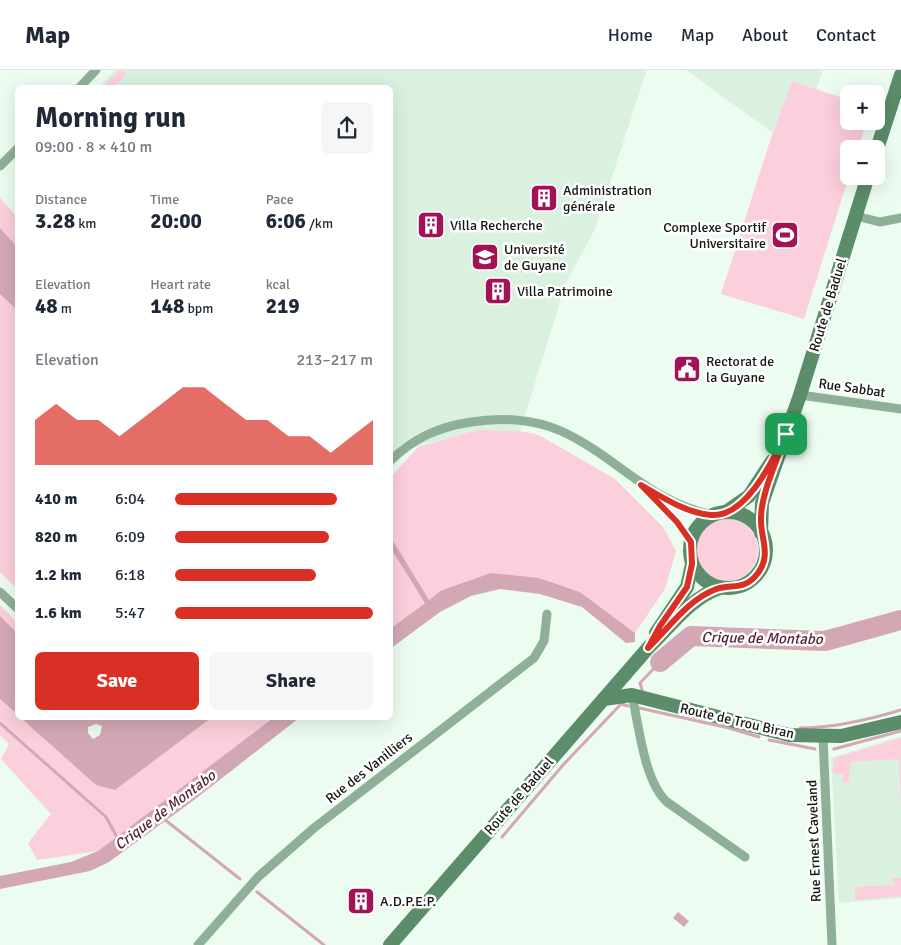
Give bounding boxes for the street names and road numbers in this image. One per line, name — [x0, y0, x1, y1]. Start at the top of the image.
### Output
street label: Route de Baduel — [806, 256, 850, 354]
street label: Rue Sabbat — [817, 375, 887, 401]
street label: Route de Trou Biran — [678, 700, 796, 742]
street label: Rue des Vanilliers — [322, 729, 416, 807]
street label: Route de Baduel — [481, 754, 557, 838]
street label: Rue Ernest Caveland — [803, 780, 825, 902]

